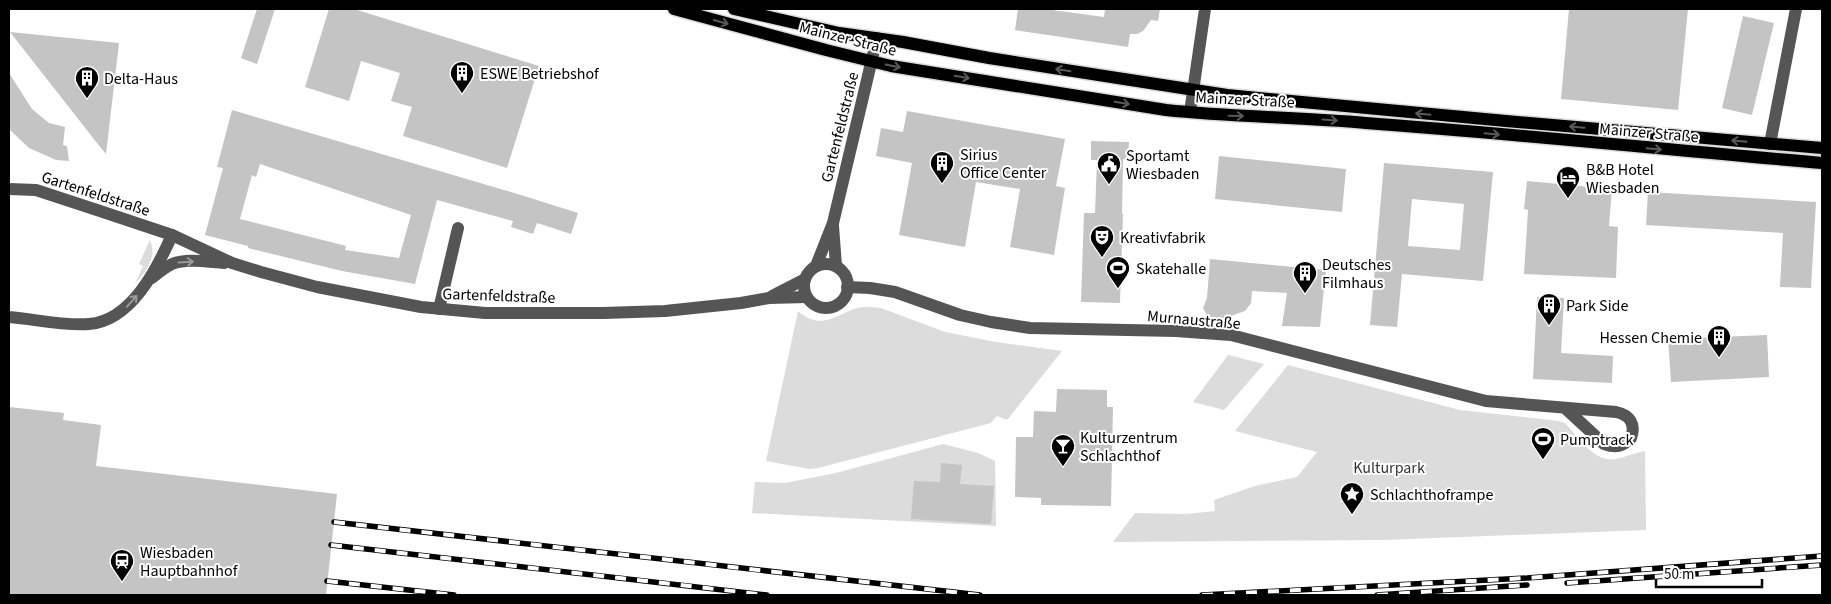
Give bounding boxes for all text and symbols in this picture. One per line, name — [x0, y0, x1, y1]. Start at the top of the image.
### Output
street label: Mainzer Straße — [797, 16, 899, 62]
one-way arrow — [713, 18, 729, 28]
building icon: ESWE Betriebshof — [449, 60, 475, 94]
one-way arrow — [884, 61, 900, 71]
place label: ESWE Betriebshof — [480, 63, 600, 85]
one-way arrow — [1055, 64, 1071, 74]
building icon: Delta-Haus — [74, 65, 100, 99]
place label: Delta-Haus — [104, 68, 178, 90]
street label: Gartenfeldstraße — [816, 70, 864, 185]
one-way arrow — [953, 73, 969, 83]
street label: Mainzer Straße — [1195, 86, 1295, 114]
one-way arrow — [1114, 98, 1130, 108]
one-way arrow — [1415, 109, 1431, 118]
one-way arrow — [1227, 111, 1243, 121]
one-way arrow — [1322, 116, 1338, 125]
street label: Mainzer Straße — [1598, 118, 1700, 148]
one-way arrow — [1569, 123, 1585, 132]
one-way arrow — [1484, 129, 1500, 139]
one-way arrow — [1731, 137, 1747, 146]
place label: Sirius Office Center — [960, 144, 1047, 184]
one-way arrow — [1646, 144, 1662, 154]
place label: Sportamt Wiesbaden — [1126, 145, 1199, 185]
building icon: Sirius Office Center — [929, 150, 955, 184]
public building icon: Sportamt Wiesbaden — [1096, 151, 1122, 185]
place label: B&B Hotel Wiesbaden — [1586, 159, 1659, 199]
hotel icon: B&B Hotel Wiesbaden — [1555, 165, 1581, 199]
street label: Gartenfeldstraße — [39, 166, 153, 222]
theatre icon: Kreativfabrik — [1089, 224, 1115, 258]
place label: Kreativfabrik — [1120, 227, 1206, 249]
place label: Deutsches Filmhaus — [1322, 254, 1391, 294]
sports icon: Skatehalle — [1105, 255, 1131, 289]
one-way arrow — [178, 258, 194, 267]
place label: Skatehalle — [1136, 258, 1206, 280]
building icon: Deutsches Filmhaus — [1292, 260, 1318, 294]
street label: Gartenfeldstraße — [442, 283, 556, 309]
building icon: Park Side — [1536, 292, 1562, 326]
one-way arrow — [127, 294, 138, 307]
place label: Park Side — [1566, 295, 1628, 317]
street label: Murnaustraße — [1146, 305, 1242, 335]
building icon: Hessen Chemie — [1706, 324, 1732, 358]
place label: Hessen Chemie — [1599, 327, 1702, 349]
sports icon: Pumptrack — [1530, 426, 1556, 460]
place label: Kulturzentrum Schlachthof — [1080, 427, 1178, 467]
place label: Pumptrack — [1560, 429, 1634, 451]
bar icon: Kulturzentrum Schlachthof — [1050, 433, 1076, 467]
park label: Kulturpark — [1353, 457, 1425, 479]
place icon: Schlachthoframpe — [1339, 481, 1365, 515]
place label: Schlachthoframpe — [1370, 484, 1493, 506]
place label: Wiesbaden Hauptbahnhof — [140, 542, 239, 582]
station icon: Wiesbaden Hauptbahnhof — [109, 548, 135, 582]
scale bar — [1656, 556, 1762, 588]
text: 50 m — [1664, 564, 1694, 585]

